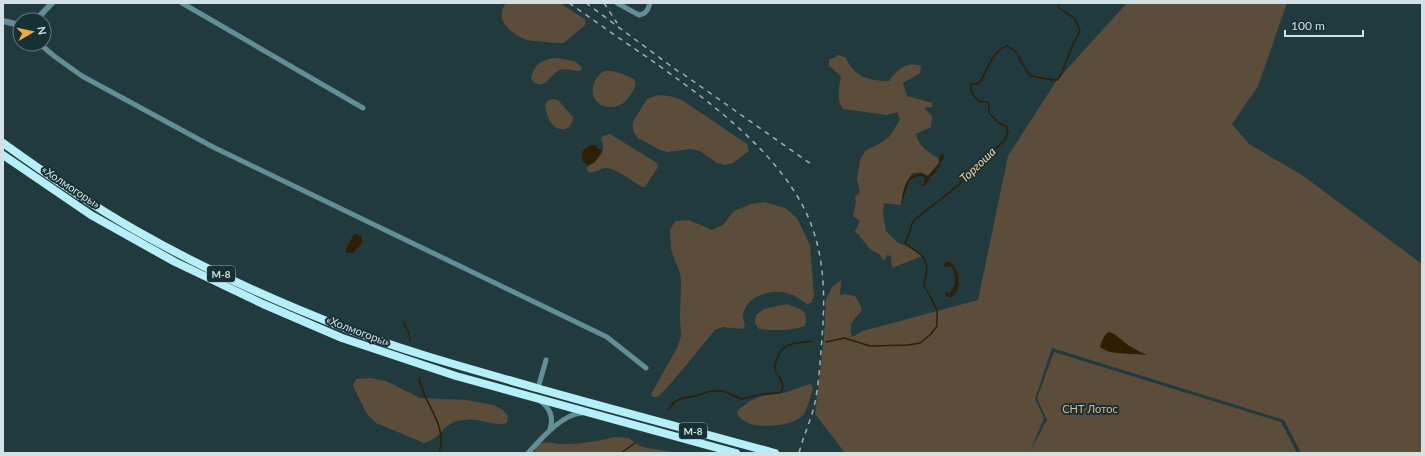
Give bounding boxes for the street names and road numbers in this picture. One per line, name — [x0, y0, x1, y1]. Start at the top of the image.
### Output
street label: «Холмогоры» — [40, 162, 103, 211]
road number: М-8 — [207, 266, 235, 282]
street label: «Холмогоры» — [324, 312, 392, 349]
road number: М-8 — [679, 423, 707, 439]

